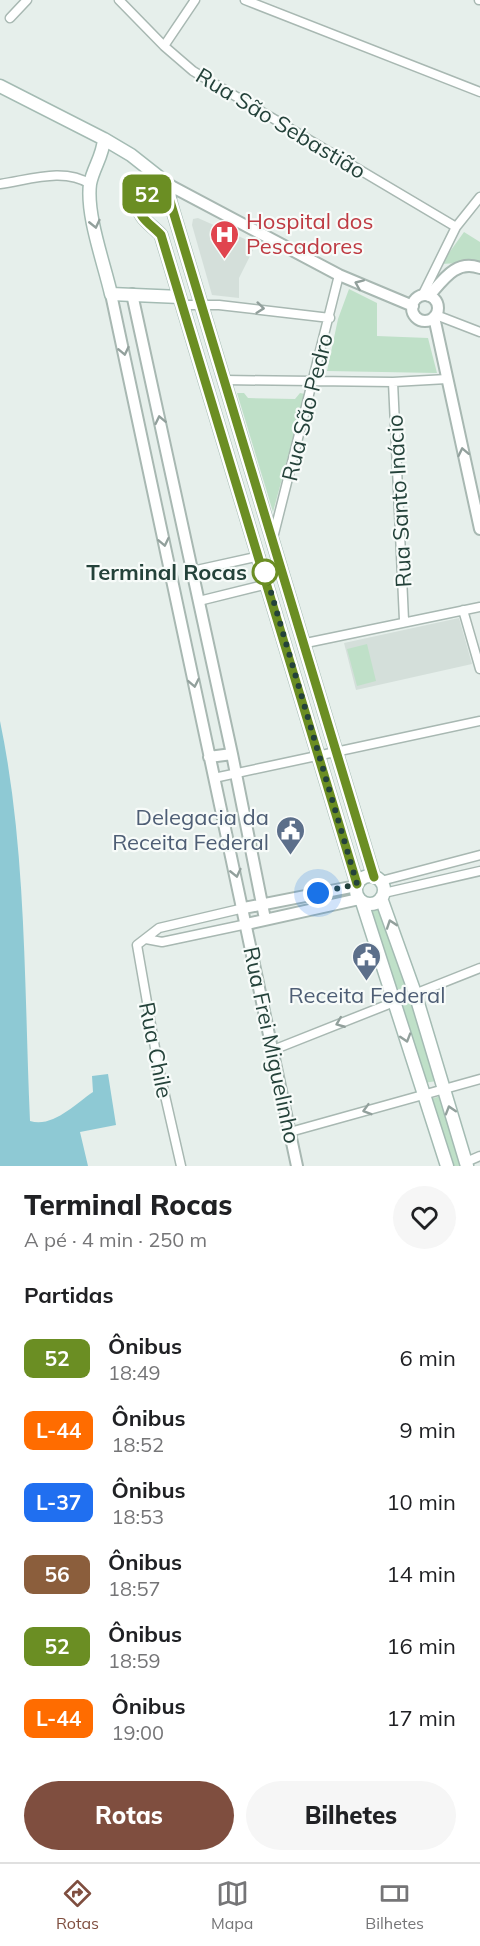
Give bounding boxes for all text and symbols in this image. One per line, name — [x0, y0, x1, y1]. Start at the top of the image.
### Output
street label: Rua São Sebastião — [191, 61, 371, 185]
line badge: 52 — [120, 174, 174, 214]
text: 52 — [134, 181, 160, 207]
place label: Hospital dos Pescadores — [246, 207, 373, 260]
hospital icon: Hospital dos Pescadores — [209, 218, 241, 260]
one-way arrow — [88, 219, 101, 229]
one-way arrow — [354, 279, 365, 291]
one-way arrow — [255, 301, 264, 314]
street label: Rua São Pedro — [275, 330, 339, 484]
one-way arrow — [116, 346, 129, 356]
street label: Rua Santo Inácio — [380, 414, 418, 588]
one-way arrow — [154, 415, 167, 425]
one-way arrow — [457, 447, 470, 457]
one-way arrow — [157, 537, 170, 547]
place label: Terminal Rocas — [86, 558, 247, 586]
marker: Terminal Rocas — [252, 559, 278, 585]
one-way arrow — [187, 677, 200, 687]
place label: Delegacia da Receita Federal — [112, 803, 269, 856]
public building icon: Delegacia da Receita Federal — [274, 814, 306, 856]
one-way arrow — [229, 868, 242, 878]
your location — [303, 878, 333, 908]
one-way arrow — [385, 920, 398, 930]
public building icon: Receita Federal — [351, 940, 383, 982]
street label: Rua Frei Miguelinho — [237, 944, 307, 1146]
place label: Receita Federal — [289, 981, 445, 1009]
street label: Rua Chile — [133, 1000, 179, 1100]
one-way arrow — [336, 1016, 347, 1028]
one-way arrow — [399, 1032, 411, 1043]
one-way arrow — [362, 1103, 373, 1115]
one-way arrow — [445, 1105, 457, 1116]
button: heart — [393, 1186, 456, 1249]
text: Terminal Rocas — [24, 1187, 232, 1222]
text: A pé · 4 min · 250 m — [24, 1227, 207, 1252]
text: Partidas — [24, 1281, 113, 1309]
text: Ônibus — [108, 1332, 182, 1360]
text: 6 min — [400, 1344, 456, 1372]
text: 52 — [44, 1345, 70, 1371]
text: 18:49 — [108, 1360, 161, 1385]
text: Ônibus — [111, 1404, 186, 1432]
text: 9 min — [400, 1416, 456, 1444]
text: L-44 — [36, 1417, 81, 1443]
text: 18:52 — [111, 1432, 164, 1457]
text: Ônibus — [111, 1476, 186, 1504]
text: 10 min — [386, 1488, 456, 1516]
text: L-37 — [36, 1489, 81, 1515]
text: 18:53 — [111, 1504, 164, 1529]
text: Ônibus — [108, 1548, 182, 1576]
text: 14 min — [386, 1560, 456, 1588]
text: 56 — [44, 1561, 70, 1587]
text: 18:57 — [108, 1576, 161, 1601]
text: Ônibus — [108, 1620, 182, 1648]
text: 16 min — [386, 1632, 456, 1660]
text: 52 — [44, 1633, 70, 1659]
text: 18:59 — [108, 1648, 161, 1673]
text: Ônibus — [111, 1692, 186, 1720]
text: 17 min — [386, 1704, 456, 1732]
text: L-44 — [36, 1705, 81, 1731]
text: 19:00 — [111, 1720, 164, 1745]
button: Rotas — [24, 1781, 234, 1850]
button: Bilhetes — [246, 1781, 456, 1850]
tab: Rotas — [56, 1877, 99, 1933]
tab: Mapa — [211, 1877, 253, 1933]
tab: Bilhetes — [365, 1877, 424, 1933]

